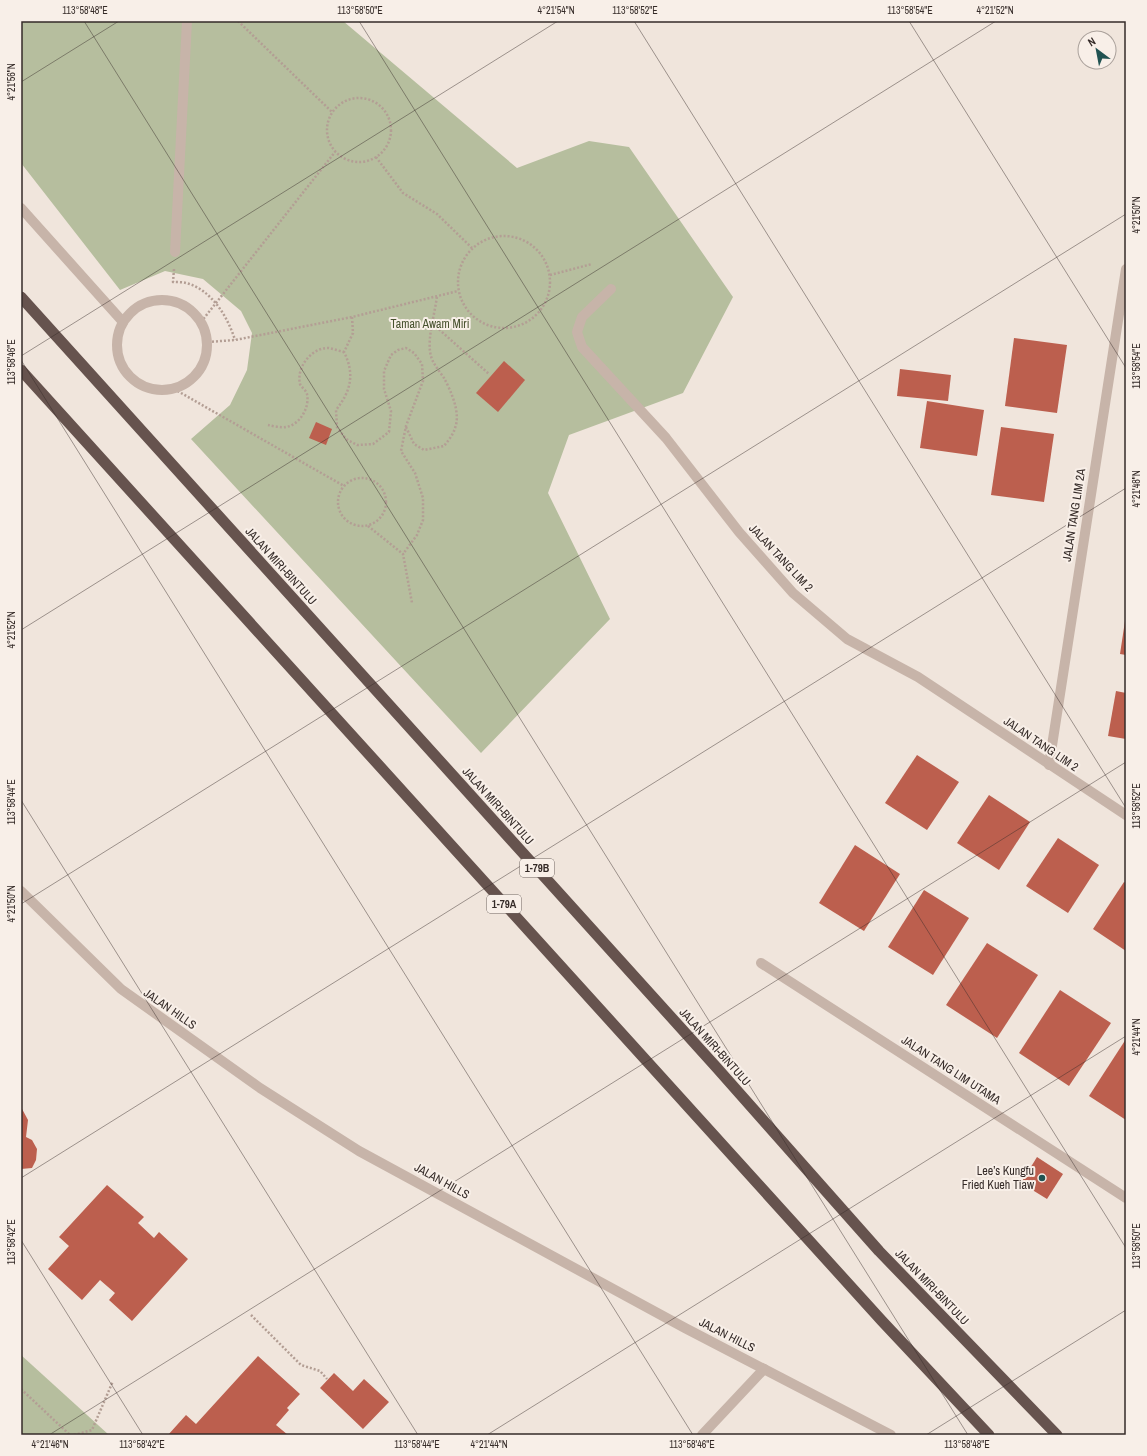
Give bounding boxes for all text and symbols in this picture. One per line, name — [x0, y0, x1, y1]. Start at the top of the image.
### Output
text: 113°58'48"E — [62, 4, 108, 17]
text: 113°58'50"E — [337, 4, 383, 17]
text: 4°21'54"N — [537, 4, 575, 17]
text: 113°58'52"E — [612, 4, 658, 17]
text: 113°58'54"E — [887, 4, 933, 17]
text: 4°21'52"N — [976, 4, 1014, 17]
north arrow — [1077, 30, 1117, 70]
text: N — [1085, 34, 1098, 49]
text: 4°21'56"N — [5, 63, 18, 101]
text: 4°21'50"N — [1130, 196, 1143, 234]
park label: Taman Awam Miri — [391, 316, 469, 332]
text: 113°58'46"E — [5, 339, 18, 385]
text: 113°58'54"E — [1130, 343, 1143, 389]
street label: JALAN TANG LIM 2A — [1059, 467, 1089, 563]
text: 4°21'48"N — [1130, 470, 1143, 508]
street label: JALAN TANG LIM 2 — [745, 521, 817, 595]
street label: JALAN MIRI-BINTULU — [242, 524, 320, 608]
text: 4°21'52"N — [5, 611, 18, 649]
street label: JALAN TANG LIM 2 — [1000, 713, 1082, 775]
street label: JALAN MIRI-BINTULU — [459, 764, 537, 848]
text: 113°58'44"E — [5, 779, 18, 825]
text: 113°58'52"E — [1130, 783, 1143, 829]
road number: 1-79B — [520, 859, 554, 877]
text: 4°21'50"N — [5, 885, 18, 923]
road number: 1-79A — [487, 895, 521, 913]
street label: JALAN HILLS — [141, 985, 200, 1033]
street label: JALAN MIRI-BINTULU — [676, 1005, 754, 1089]
text: 4°21'44"N — [1130, 1018, 1143, 1056]
street label: JALAN TANG LIM UTAMA — [898, 1032, 1004, 1108]
street label: JALAN HILLS — [412, 1159, 473, 1203]
place label: Lee’s Kungfu Fried Kueh Tiaw — [962, 1163, 1035, 1193]
marker: Lee’s Kungfu Fried Kueh Tiaw — [1037, 1173, 1047, 1183]
text: 113°58'42"E — [5, 1219, 18, 1265]
text: 113°58'50"E — [1130, 1223, 1143, 1269]
street label: JALAN MIRI-BINTULU — [892, 1246, 972, 1328]
street label: JALAN HILLS — [696, 1314, 758, 1356]
text: 4°21'46"N — [31, 1438, 69, 1451]
text: 113°58'42"E — [119, 1438, 165, 1451]
text: 113°58'44"E — [394, 1438, 440, 1451]
text: 4°21'44"N — [470, 1438, 508, 1451]
text: 113°58'46"E — [669, 1438, 715, 1451]
text: 113°58'48"E — [944, 1438, 990, 1451]

